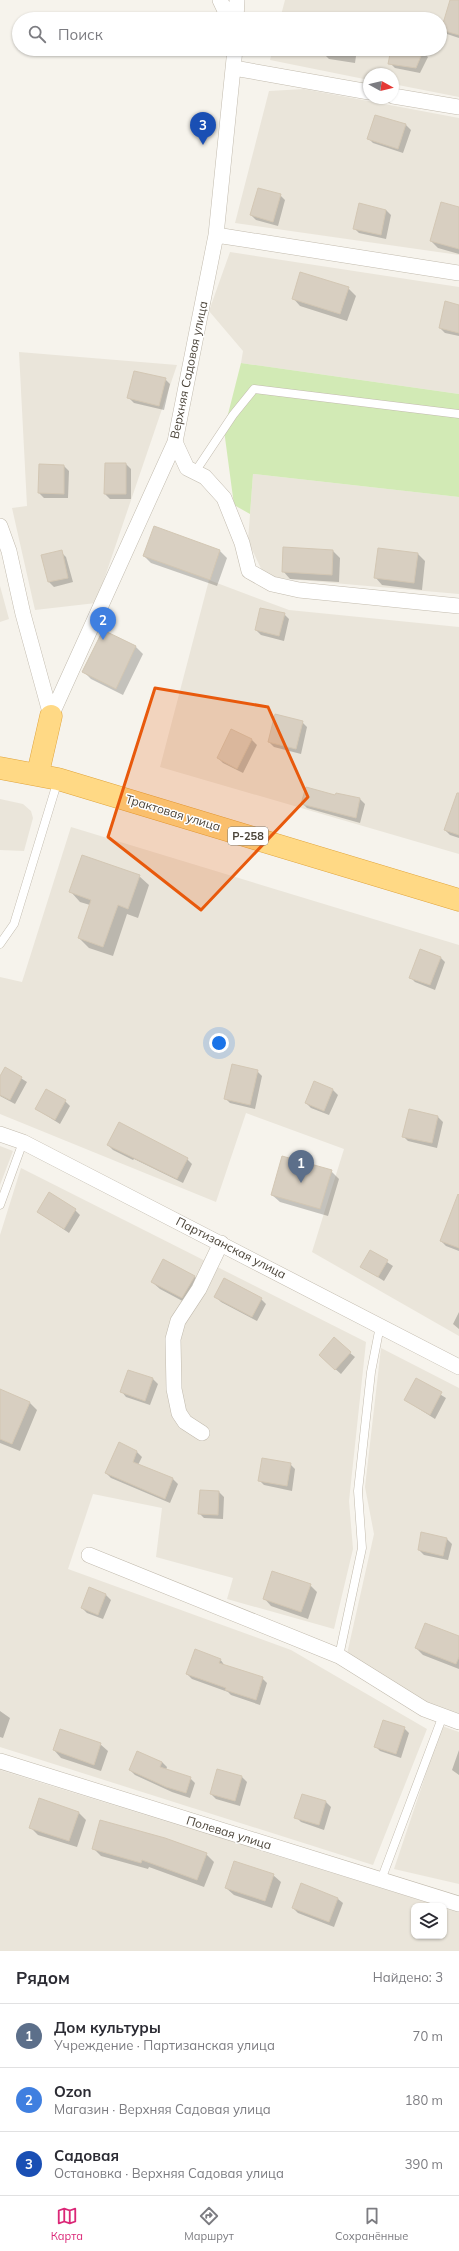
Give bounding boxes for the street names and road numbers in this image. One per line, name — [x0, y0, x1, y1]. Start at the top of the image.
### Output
street label: Верхняя Садовая улица — [167, 300, 210, 440]
street label: Трактовая улица — [124, 791, 222, 834]
road number: Р-258 — [228, 827, 268, 845]
street label: Партизанская улица — [174, 1213, 289, 1282]
street label: Полевая улица — [185, 1812, 274, 1853]

